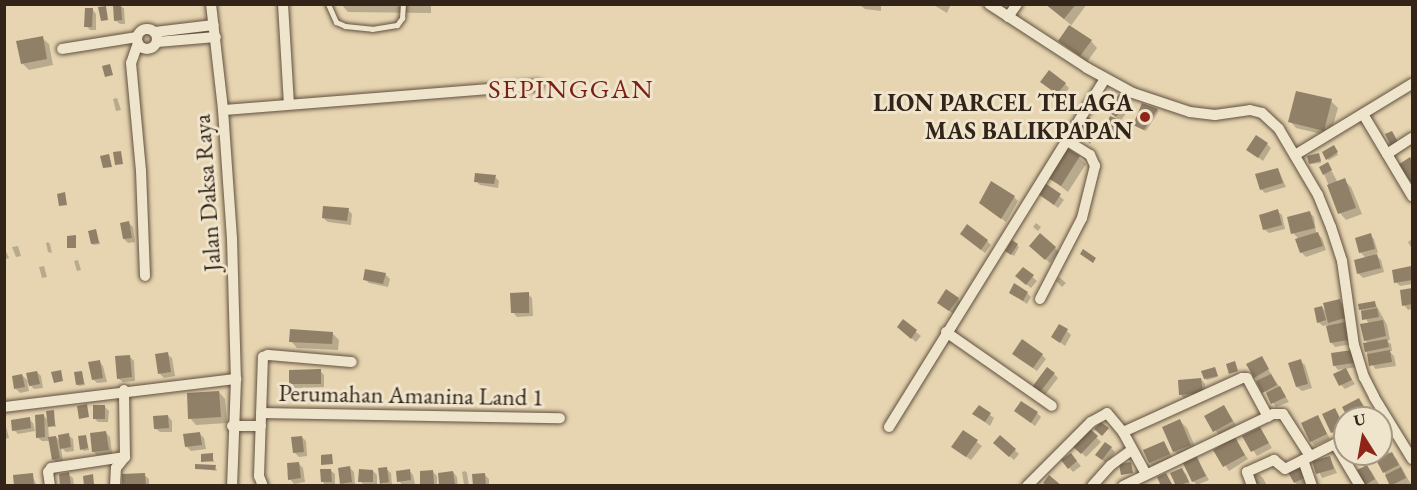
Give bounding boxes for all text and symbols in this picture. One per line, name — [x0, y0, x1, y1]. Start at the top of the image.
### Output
district label: SEPINGGAN — [488, 73, 654, 105]
place label: LION PARCEL TELAGA MAS BALIKPAPAN — [873, 89, 1133, 145]
marker: LION PARCEL TELAGA MAS BALIKPAPAN — [1138, 110, 1152, 124]
street label: Jalan Daksa Raya — [187, 113, 227, 273]
street label: Perumahan Amanina Land 1 — [278, 378, 544, 412]
north arrow — [1333, 406, 1393, 466]
text: U — [1352, 408, 1368, 431]

